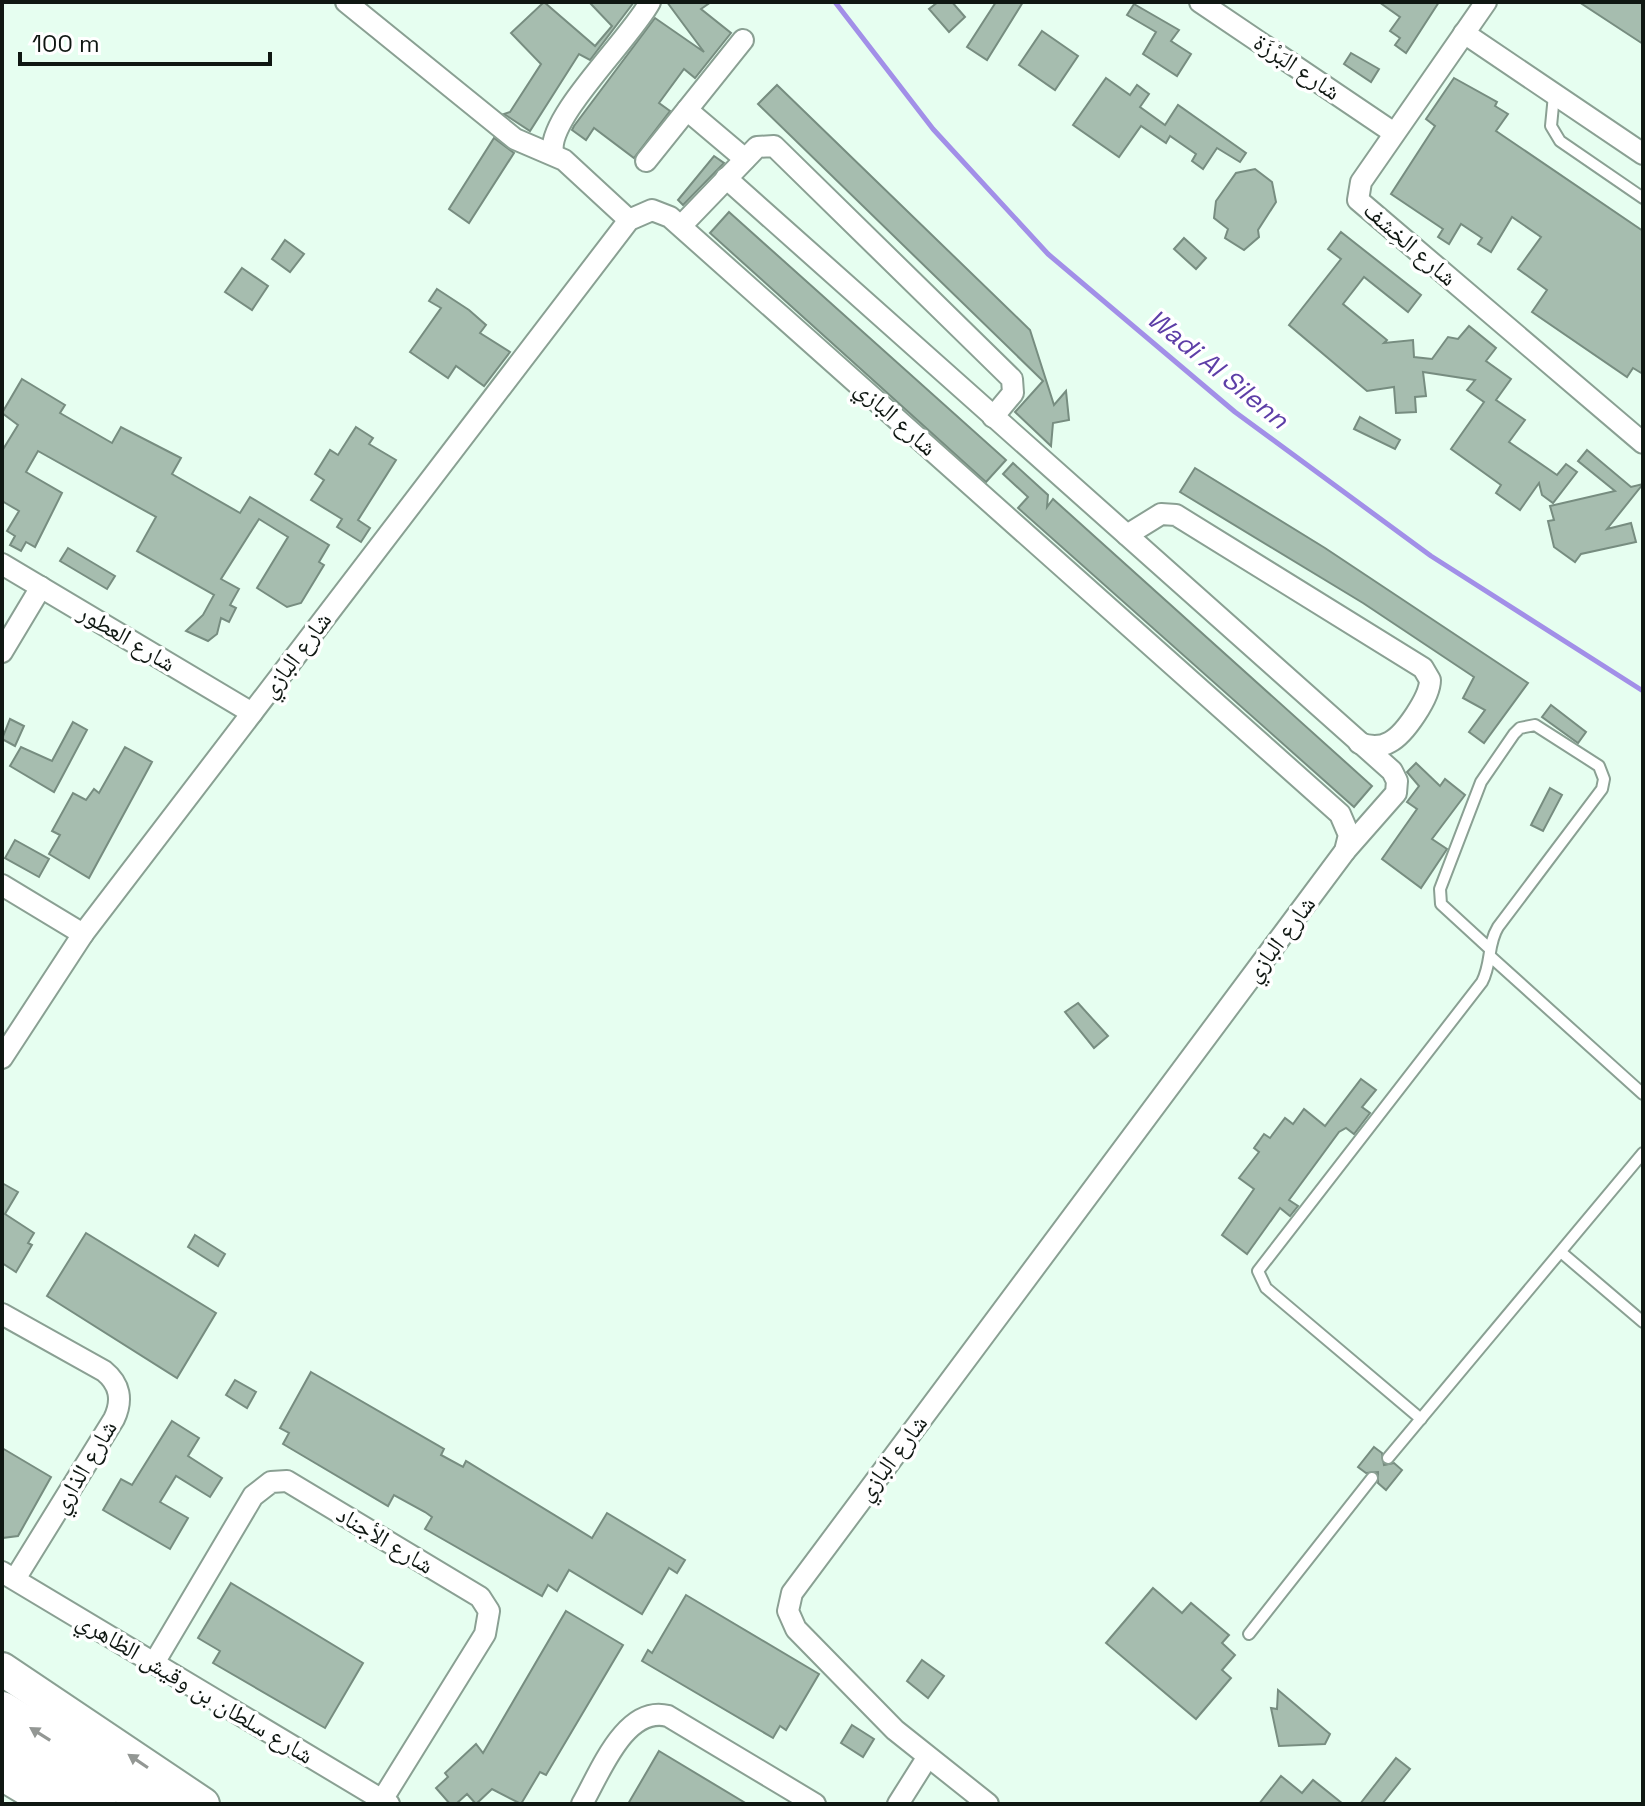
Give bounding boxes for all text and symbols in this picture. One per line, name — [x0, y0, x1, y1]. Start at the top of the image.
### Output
scale bar — [20, 16, 270, 66]
street label: شارع البَرْزَة — [1248, 26, 1347, 107]
text: 100 m — [32, 28, 100, 59]
street label: شارع الخِشف — [1357, 194, 1464, 293]
water label: Wadi Al Silenn — [1141, 302, 1296, 437]
street label: شارع البازي — [846, 373, 944, 466]
street label: شارع العطور — [72, 596, 182, 679]
street label: شارع البازي — [253, 606, 341, 706]
street label: شارع البازي — [1237, 890, 1325, 990]
street label: شارع البازي — [849, 1409, 937, 1509]
street label: شارع الذاري — [44, 1414, 127, 1521]
street label: شارع الأجناد — [331, 1498, 440, 1581]
street label: شارع سلطان بن وقيش الظاهري — [69, 1605, 319, 1774]
one-way arrow — [29, 1727, 51, 1741]
one-way arrow — [127, 1754, 149, 1768]

